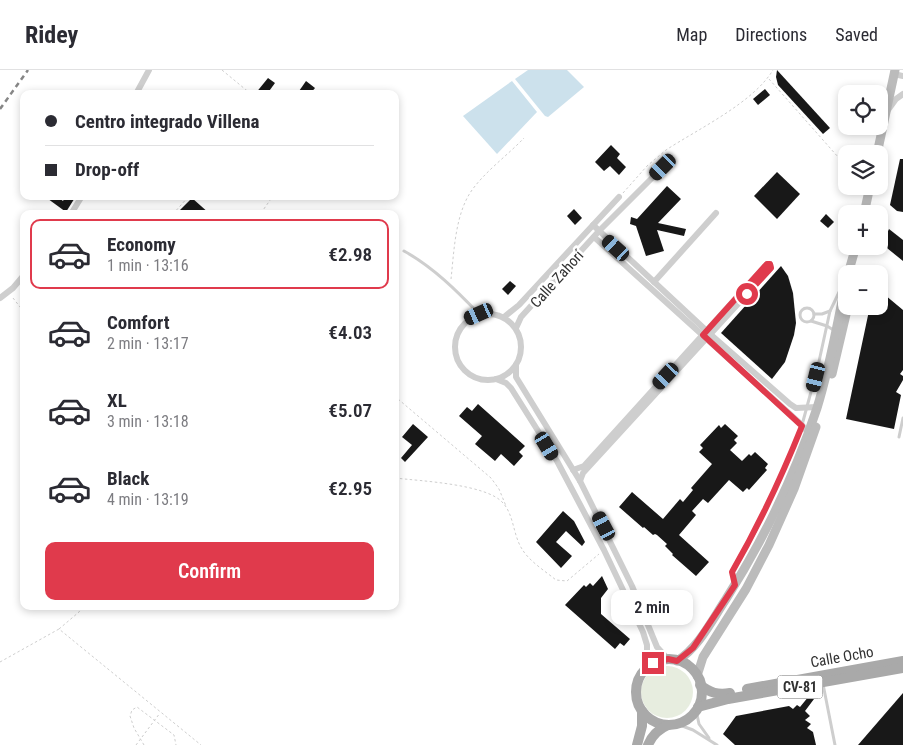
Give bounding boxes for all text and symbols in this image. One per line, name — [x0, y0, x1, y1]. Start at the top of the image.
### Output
text: Ridey — [25, 21, 78, 49]
text: Map — [676, 24, 707, 45]
text: Directions — [735, 24, 807, 45]
text: Saved — [835, 24, 878, 45]
map controls — [838, 85, 888, 315]
button: locate — [838, 85, 888, 135]
text: Centro integrado Villena — [75, 110, 259, 133]
button: layers — [838, 145, 888, 195]
car — [647, 151, 678, 183]
text: Drop-off — [75, 158, 139, 181]
button: + — [838, 205, 888, 255]
icon: car — [47, 232, 92, 277]
car — [599, 232, 632, 264]
text: Economy — [107, 233, 176, 256]
text: €2.98 — [328, 243, 372, 266]
street label: Calle Zahorí — [527, 246, 588, 311]
text: 1 min · 13:16 — [107, 256, 189, 275]
button: − — [838, 265, 888, 315]
route start — [736, 283, 758, 305]
car — [462, 301, 495, 327]
icon: car — [47, 310, 92, 355]
text: Comfort — [107, 311, 170, 334]
text: €4.03 — [328, 321, 372, 344]
text: 2 min · 13:17 — [107, 334, 189, 353]
car — [650, 360, 681, 392]
car — [805, 361, 826, 393]
icon: car — [47, 388, 92, 433]
text: XL — [107, 389, 127, 412]
text: €5.07 — [328, 399, 372, 422]
text: 3 min · 13:18 — [107, 412, 189, 431]
car — [532, 429, 561, 463]
icon: car — [47, 466, 92, 511]
text: Black — [107, 467, 149, 490]
text: €2.95 — [328, 477, 372, 500]
text: 4 min · 13:19 — [107, 490, 189, 509]
car — [590, 509, 617, 543]
button: Confirm — [45, 542, 374, 600]
callout: 2 min — [612, 590, 694, 626]
text: 2 min — [634, 598, 670, 617]
street label: Calle Ocho — [809, 643, 875, 671]
route end — [642, 652, 664, 674]
road number: CV-81 — [778, 676, 822, 698]

